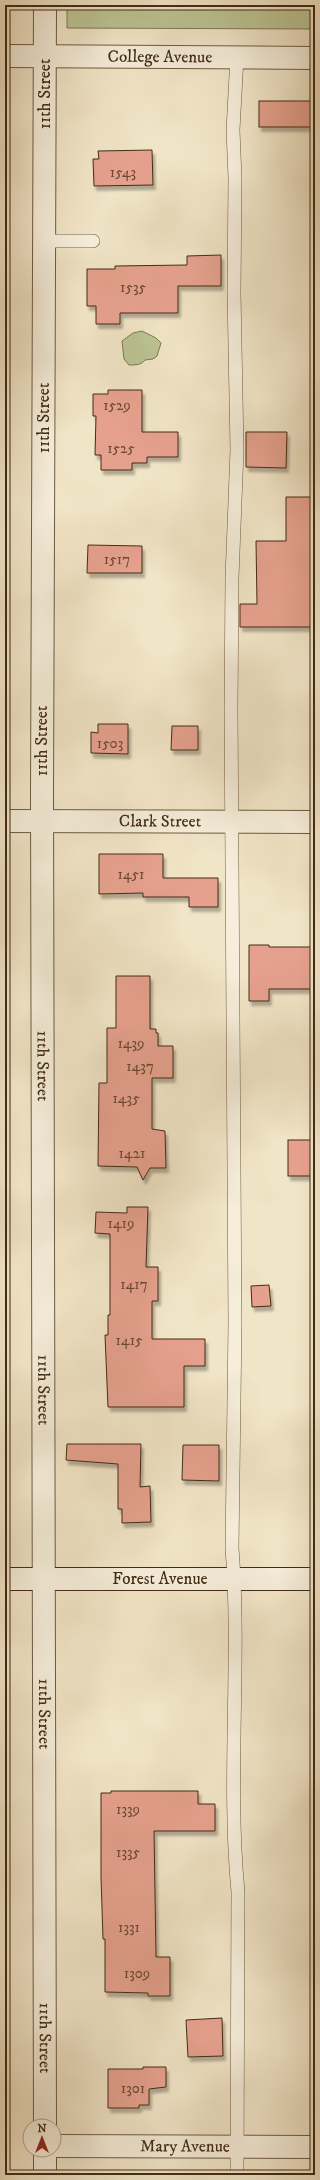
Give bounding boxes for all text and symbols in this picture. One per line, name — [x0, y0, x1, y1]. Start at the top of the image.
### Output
street label: College Avenue — [108, 46, 212, 68]
street label: 11th Street — [34, 58, 56, 129]
house number: 1543 — [110, 163, 136, 182]
house number: 1535 — [120, 278, 147, 297]
street label: 11th Street — [33, 382, 55, 453]
house number: 1529 — [103, 396, 131, 415]
house number: 1525 — [107, 439, 135, 458]
house number: 1517 — [104, 550, 130, 569]
street label: 11th Street — [31, 705, 53, 776]
house number: 1503 — [97, 734, 123, 753]
street label: Clark Street — [119, 810, 202, 833]
house number: 1451 — [117, 865, 145, 884]
street label: 11th Street — [32, 1031, 54, 1102]
house number: 1439 — [117, 1034, 145, 1053]
house number: 1437 — [126, 1057, 154, 1076]
house number: 1435 — [112, 1089, 140, 1108]
house number: 1421 — [118, 1144, 146, 1163]
house number: 1419 — [107, 1214, 135, 1233]
house number: 1417 — [120, 1275, 148, 1294]
house number: 1415 — [115, 1331, 143, 1350]
street label: 11th Street — [32, 1355, 54, 1426]
street label: Forest Avenue — [112, 1568, 208, 1590]
street label: 11th Street — [33, 1679, 55, 1750]
house number: 1339 — [116, 1800, 140, 1819]
house number: 1335 — [116, 1843, 141, 1862]
house number: 1331 — [118, 1918, 140, 1937]
house number: 1309 — [124, 1964, 150, 1983]
street label: 11th Street — [34, 2003, 56, 2074]
house number: 1301 — [121, 2079, 145, 2098]
north arrow — [22, 2118, 62, 2158]
text: N — [37, 2122, 47, 2136]
street label: Mary Avenue — [140, 2135, 230, 2158]

